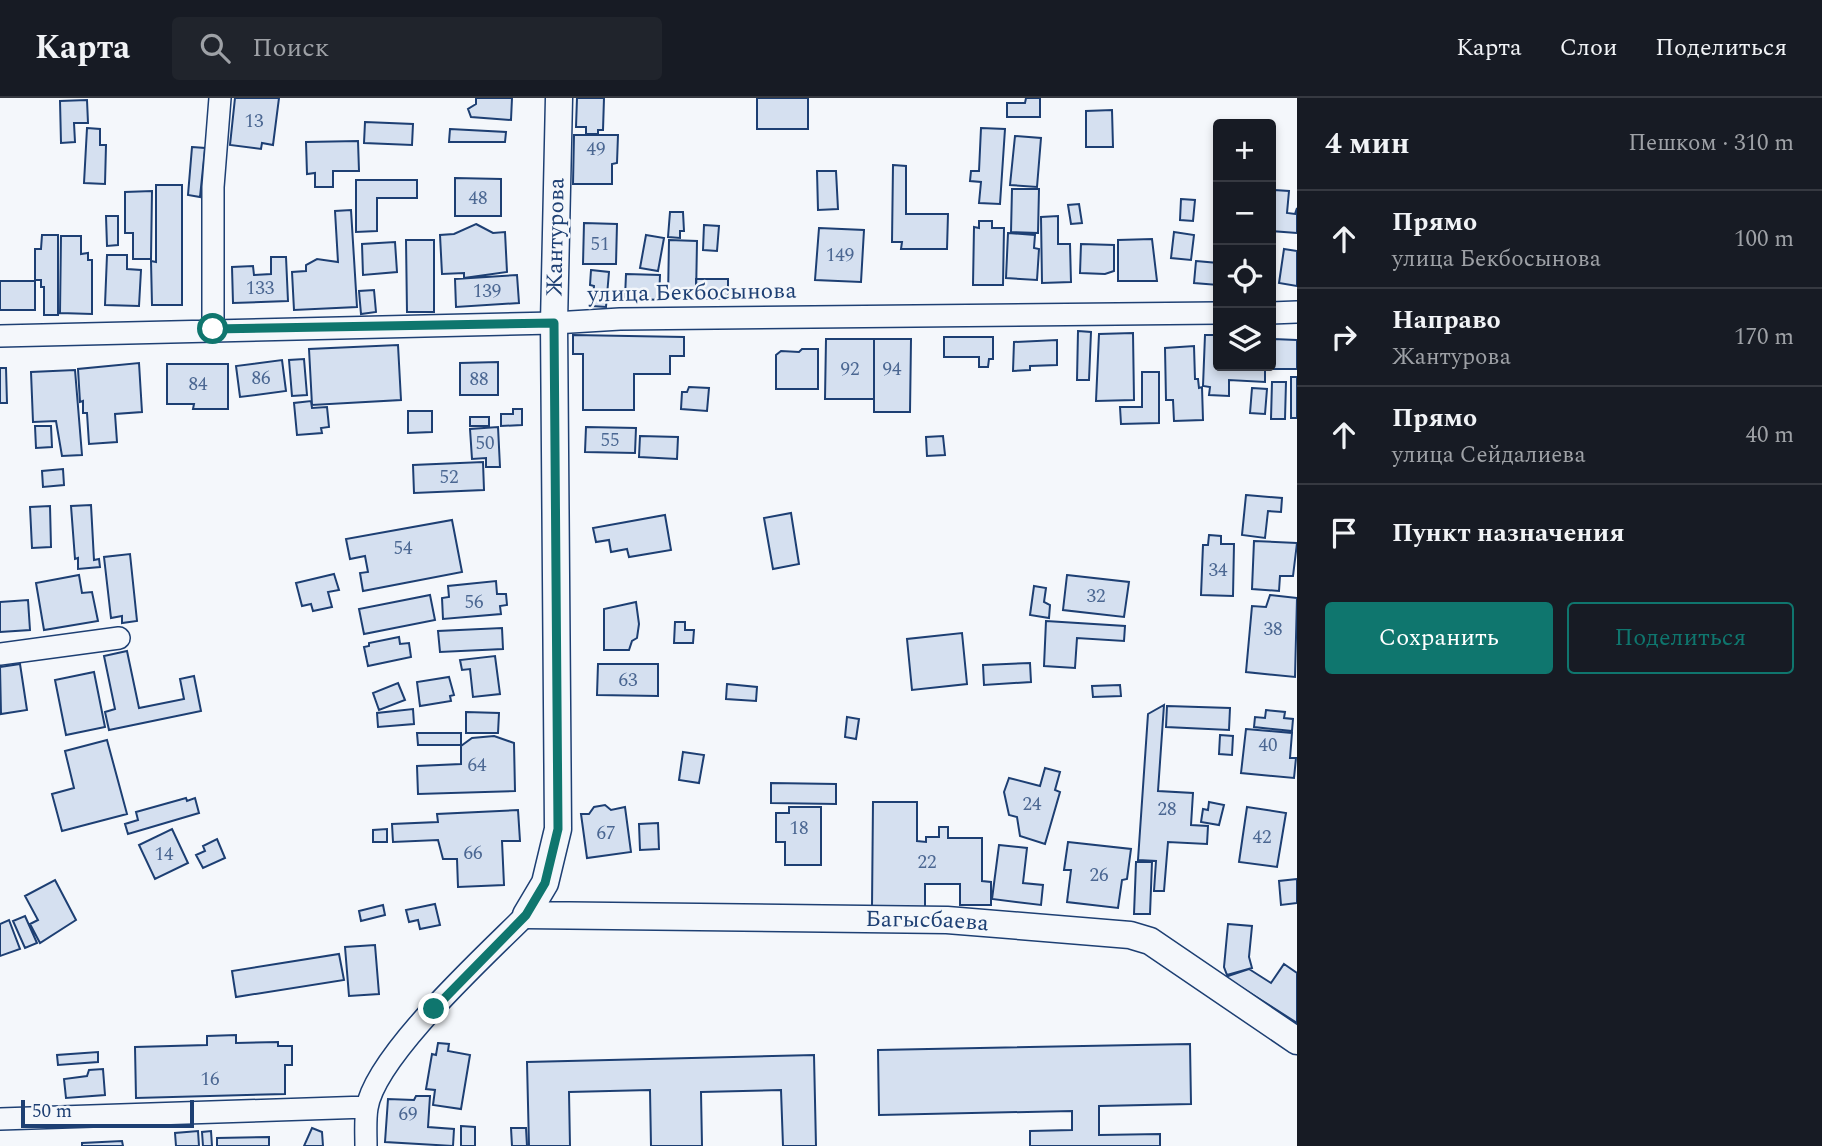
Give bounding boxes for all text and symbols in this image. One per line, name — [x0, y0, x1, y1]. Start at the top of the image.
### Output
search box — [172, 17, 662, 80]
text: Карта — [35, 23, 130, 73]
text: Поиск — [252, 28, 329, 68]
icon: search — [196, 29, 234, 67]
text: Карта — [1456, 30, 1522, 66]
text: Слои — [1560, 30, 1617, 66]
text: Поделиться — [1655, 30, 1787, 66]
house number: 13 — [244, 107, 264, 136]
map controls — [1213, 119, 1276, 371]
button: + — [1213, 119, 1276, 182]
text: 4 мин — [1325, 121, 1410, 167]
text: Пешком · 310 m — [1628, 126, 1794, 161]
house number: 49 — [586, 135, 606, 164]
street label: Жантурова — [537, 177, 575, 297]
button: − — [1213, 182, 1276, 245]
house number: 48 — [468, 184, 488, 213]
text: Прямо — [1392, 202, 1477, 242]
icon: ahead — [1325, 220, 1363, 258]
text: 100 m — [1734, 222, 1794, 257]
house number: 51 — [590, 230, 610, 259]
house number: 149 — [826, 241, 854, 270]
text: улица Бекбосынова — [1392, 242, 1601, 277]
button: locate — [1213, 245, 1276, 308]
house number: 133 — [246, 274, 275, 303]
street label: улица Бекбосынова — [586, 274, 797, 312]
house number: 139 — [473, 277, 501, 306]
text: Направо — [1392, 300, 1501, 340]
button: layers — [1213, 308, 1276, 371]
route start — [197, 313, 228, 344]
icon: right — [1325, 318, 1363, 356]
text: 170 m — [1734, 320, 1794, 355]
text: Жантурова — [1392, 340, 1511, 375]
house number: 92 — [840, 355, 860, 384]
house number: 94 — [882, 355, 902, 384]
house number: 86 — [251, 364, 271, 393]
house number: 88 — [469, 365, 489, 394]
house number: 84 — [188, 370, 208, 399]
text: Прямо — [1392, 398, 1477, 438]
icon: ahead — [1325, 416, 1363, 454]
text: 40 m — [1745, 418, 1794, 453]
house number: 55 — [600, 426, 620, 455]
house number: 50 — [475, 429, 495, 458]
text: улица Сейдалиева — [1392, 438, 1586, 473]
house number: 52 — [439, 463, 459, 492]
text: Пункт назначения — [1392, 513, 1625, 553]
icon: arrive — [1325, 514, 1363, 552]
house number: 54 — [393, 534, 413, 563]
house number: 34 — [1208, 556, 1228, 585]
house number: 32 — [1086, 582, 1106, 611]
house number: 56 — [464, 588, 484, 617]
button: Сохранить — [1325, 602, 1553, 674]
button: Поделиться — [1567, 602, 1794, 674]
house number: 38 — [1263, 615, 1283, 644]
house number: 63 — [618, 666, 638, 695]
house number: 40 — [1258, 731, 1278, 760]
house number: 64 — [467, 751, 487, 780]
house number: 24 — [1022, 790, 1042, 819]
house number: 28 — [1157, 795, 1177, 824]
house number: 18 — [789, 814, 809, 843]
house number: 67 — [596, 819, 616, 848]
house number: 42 — [1252, 823, 1272, 852]
house number: 66 — [463, 839, 483, 868]
house number: 14 — [154, 840, 174, 869]
house number: 22 — [917, 848, 937, 877]
house number: 26 — [1089, 861, 1109, 890]
street label: Багысбаева — [865, 902, 990, 941]
route end — [418, 993, 449, 1024]
house number: 16 — [200, 1065, 220, 1094]
scale bar — [21, 1097, 194, 1129]
text: 50 m — [32, 1097, 72, 1126]
house number: 69 — [398, 1100, 418, 1129]

